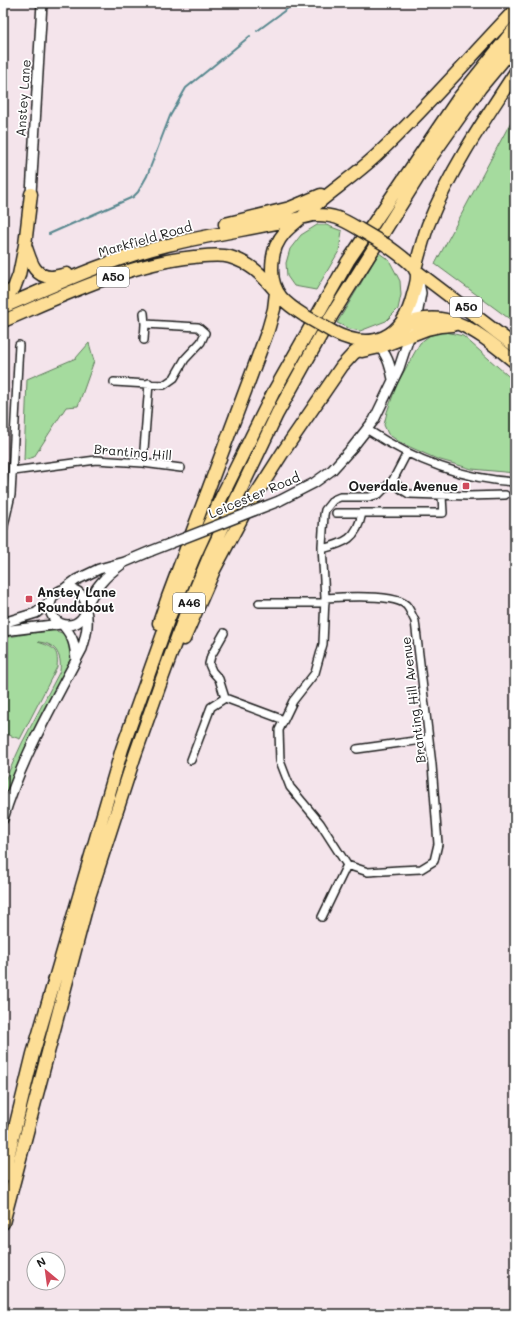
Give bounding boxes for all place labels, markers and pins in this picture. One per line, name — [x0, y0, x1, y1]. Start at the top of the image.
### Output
place label: Overdale Avenue — [349, 477, 458, 494]
marker: Overdale Avenue — [461, 481, 471, 491]
place label: Anstey Lane Roundabout — [37, 583, 116, 615]
marker: Anstey Lane Roundabout — [24, 594, 34, 604]

